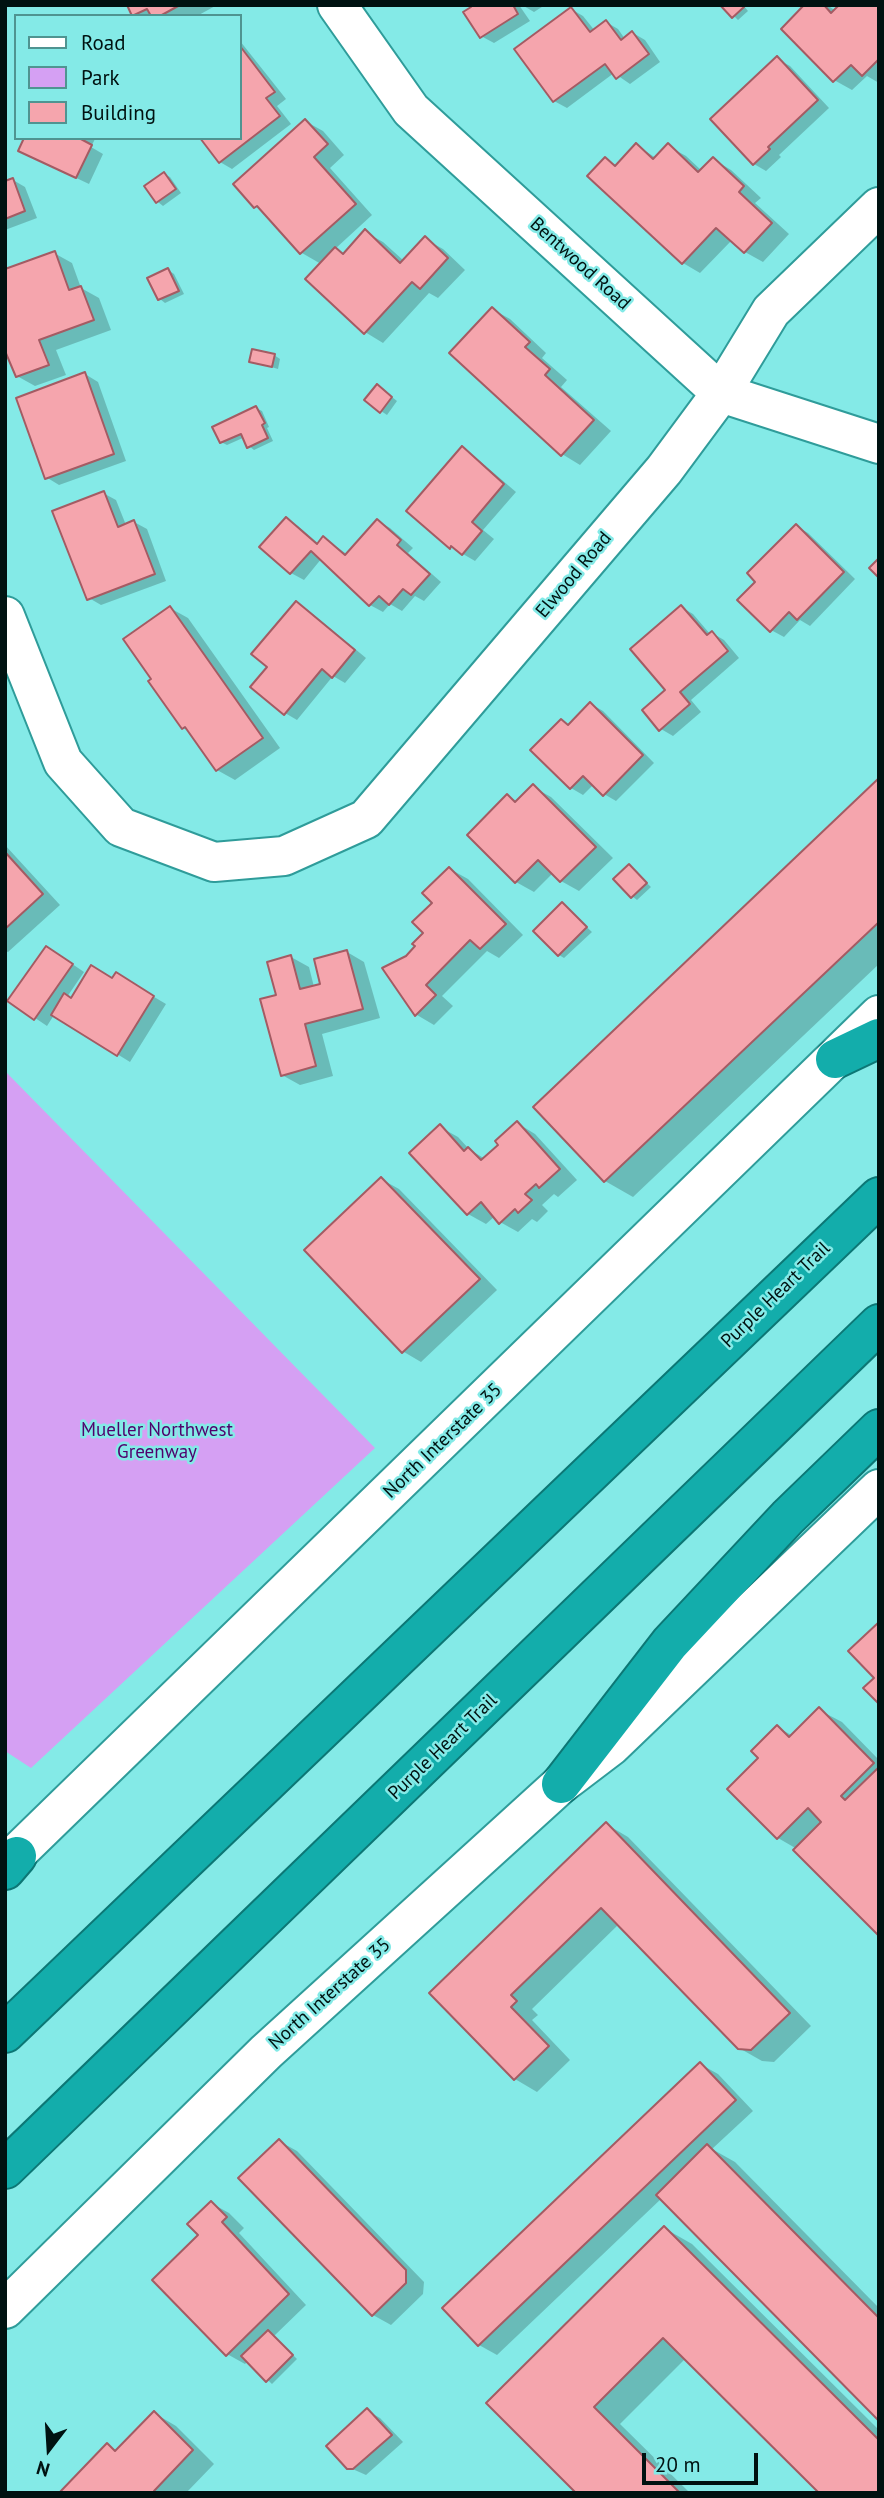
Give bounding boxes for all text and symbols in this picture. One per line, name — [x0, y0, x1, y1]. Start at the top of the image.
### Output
legend — [14, 14, 242, 140]
text: Road — [81, 29, 125, 56]
text: Park — [81, 64, 120, 91]
text: Building — [81, 99, 156, 126]
street label: Bentwood Road — [525, 213, 635, 315]
street label: Elwood Road — [531, 527, 617, 623]
street label: Purple Heart Trail — [717, 1237, 835, 1353]
street label: North Interstate 35 — [379, 1379, 507, 1503]
park label: Mueller Northwest Greenway — [81, 1420, 233, 1464]
street label: Purple Heart Trail — [384, 1689, 502, 1805]
street label: North Interstate 35 — [265, 1933, 395, 2055]
north arrow — [14, 2414, 84, 2484]
scale bar — [646, 2438, 762, 2482]
text: 20 m — [655, 2451, 701, 2478]
text: N — [33, 2456, 52, 2482]

